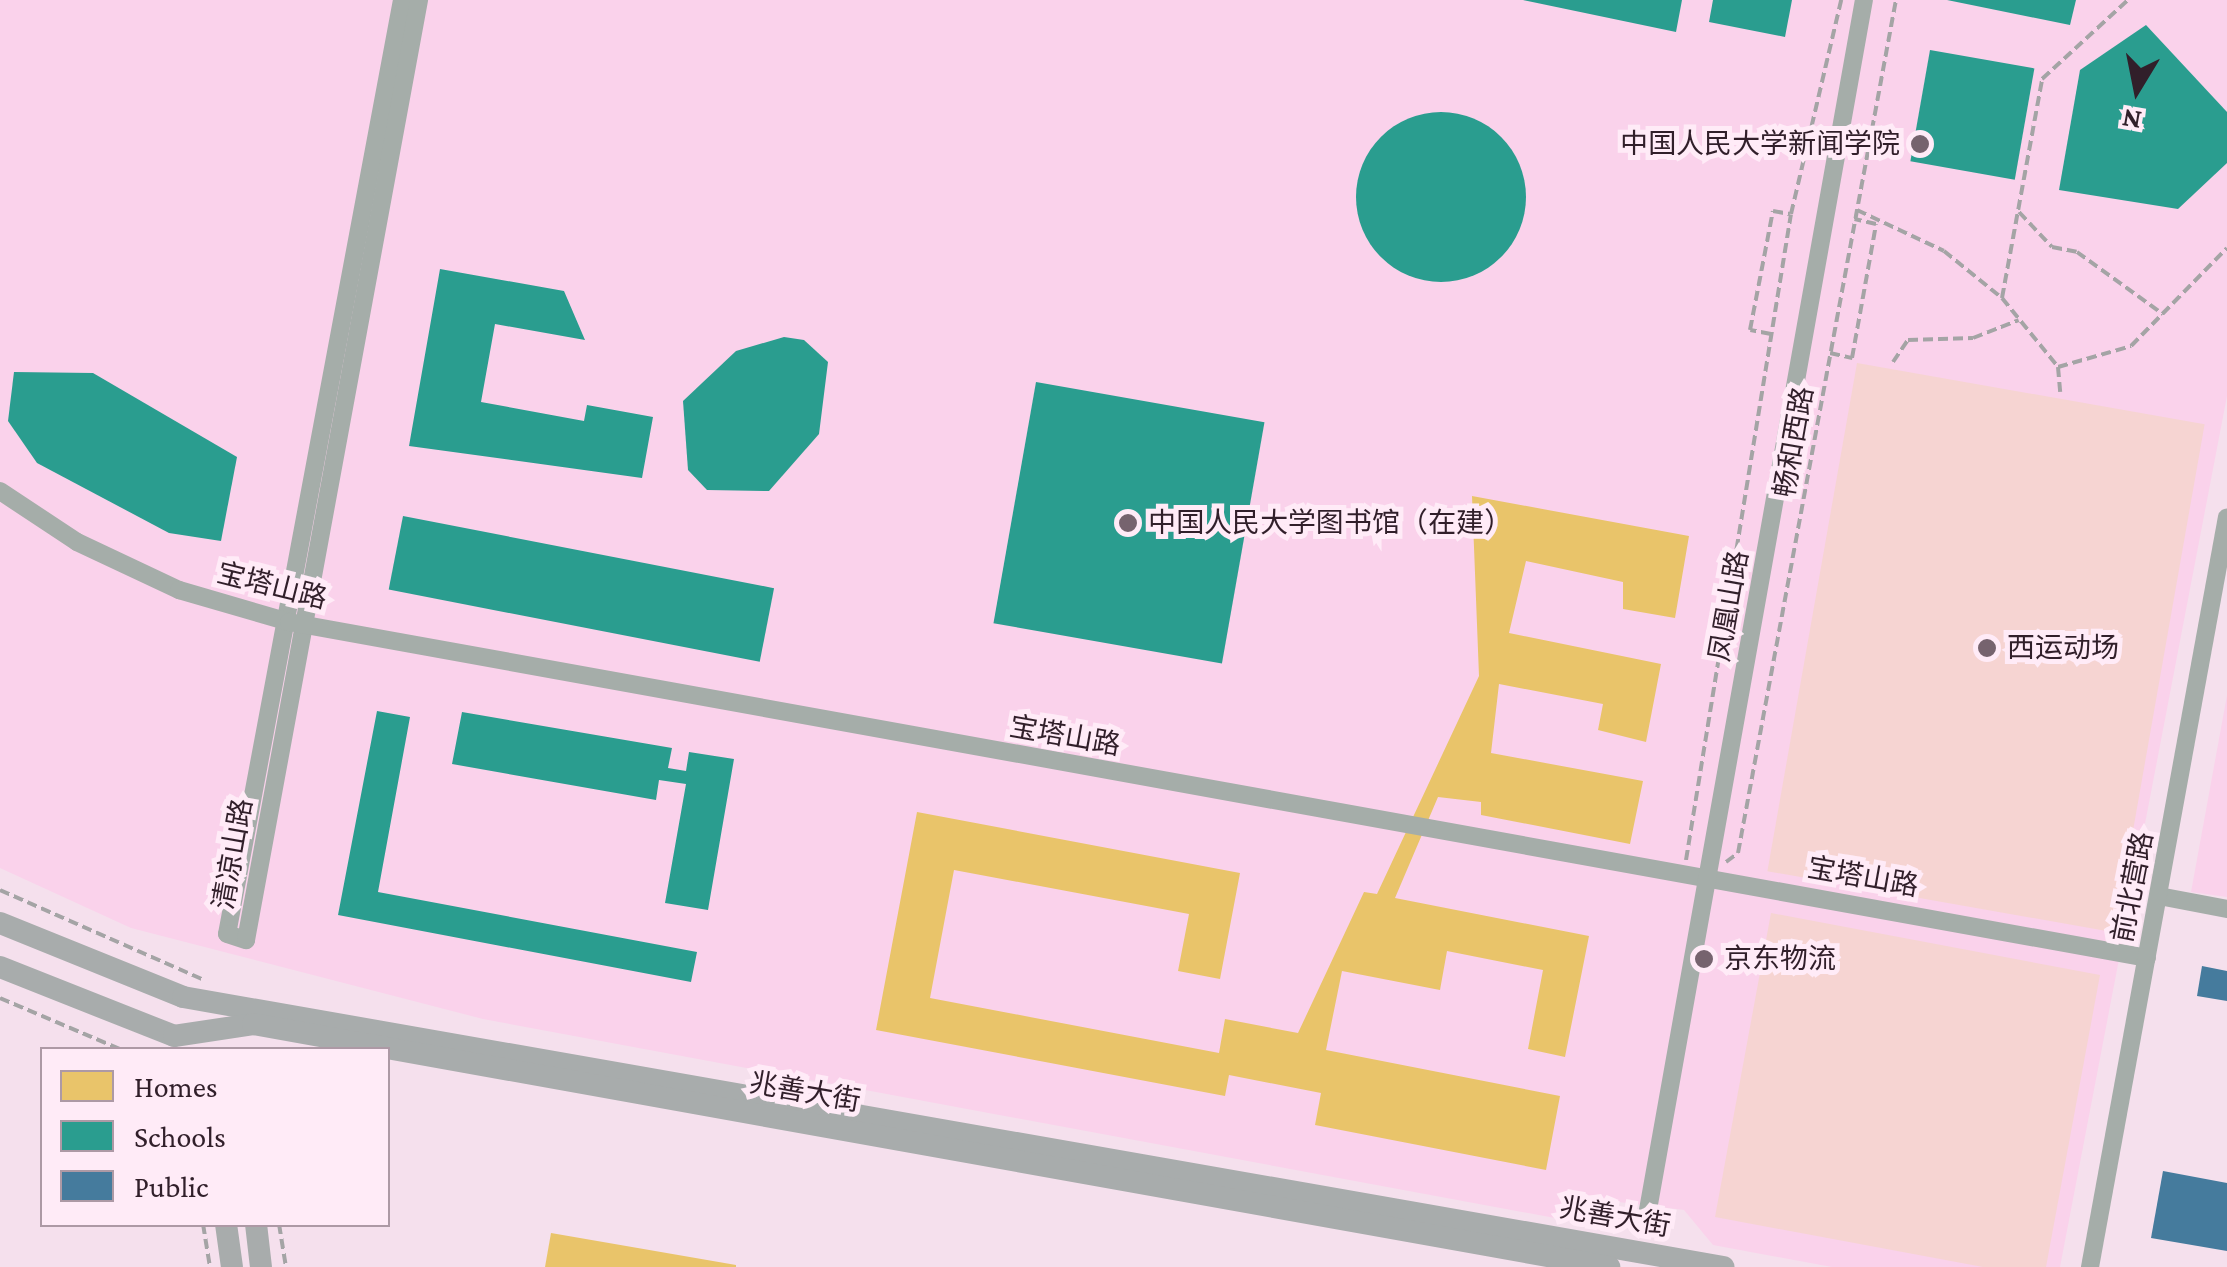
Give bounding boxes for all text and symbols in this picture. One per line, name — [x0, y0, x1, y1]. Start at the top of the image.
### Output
north arrow — [2087, 40, 2187, 140]
text: N — [2120, 103, 2144, 137]
place label: 中国人民大学新闻学院 — [1620, 127, 1900, 161]
marker: 中国人民大学新闻学院 — [1909, 133, 1931, 155]
street label: 畅和西路 — [1768, 384, 1820, 500]
place label: 中国人民大学图书馆（在建） — [1148, 506, 1512, 540]
marker: 中国人民大学图书馆（在建） — [1117, 512, 1139, 534]
street label: 凤凰山路 — [1703, 548, 1755, 664]
street label: 宝塔山路 — [214, 556, 330, 616]
place label: 西运动场 — [2007, 631, 2119, 665]
marker: 西运动场 — [1976, 637, 1998, 659]
street label: 宝塔山路 — [1007, 710, 1123, 762]
street label: 清凉山路 — [207, 796, 259, 912]
street label: 前北营路 — [2106, 829, 2160, 945]
street label: 宝塔山路 — [1805, 851, 1921, 903]
place label: 京东物流 — [1724, 942, 1836, 976]
marker: 京东物流 — [1693, 948, 1715, 970]
legend — [40, 1047, 390, 1227]
street label: 兆善大街 — [747, 1066, 863, 1118]
text: Homes — [134, 1070, 218, 1103]
text: Schools — [134, 1120, 226, 1153]
text: Public — [134, 1170, 209, 1203]
street label: 兆善大街 — [1557, 1191, 1673, 1243]

